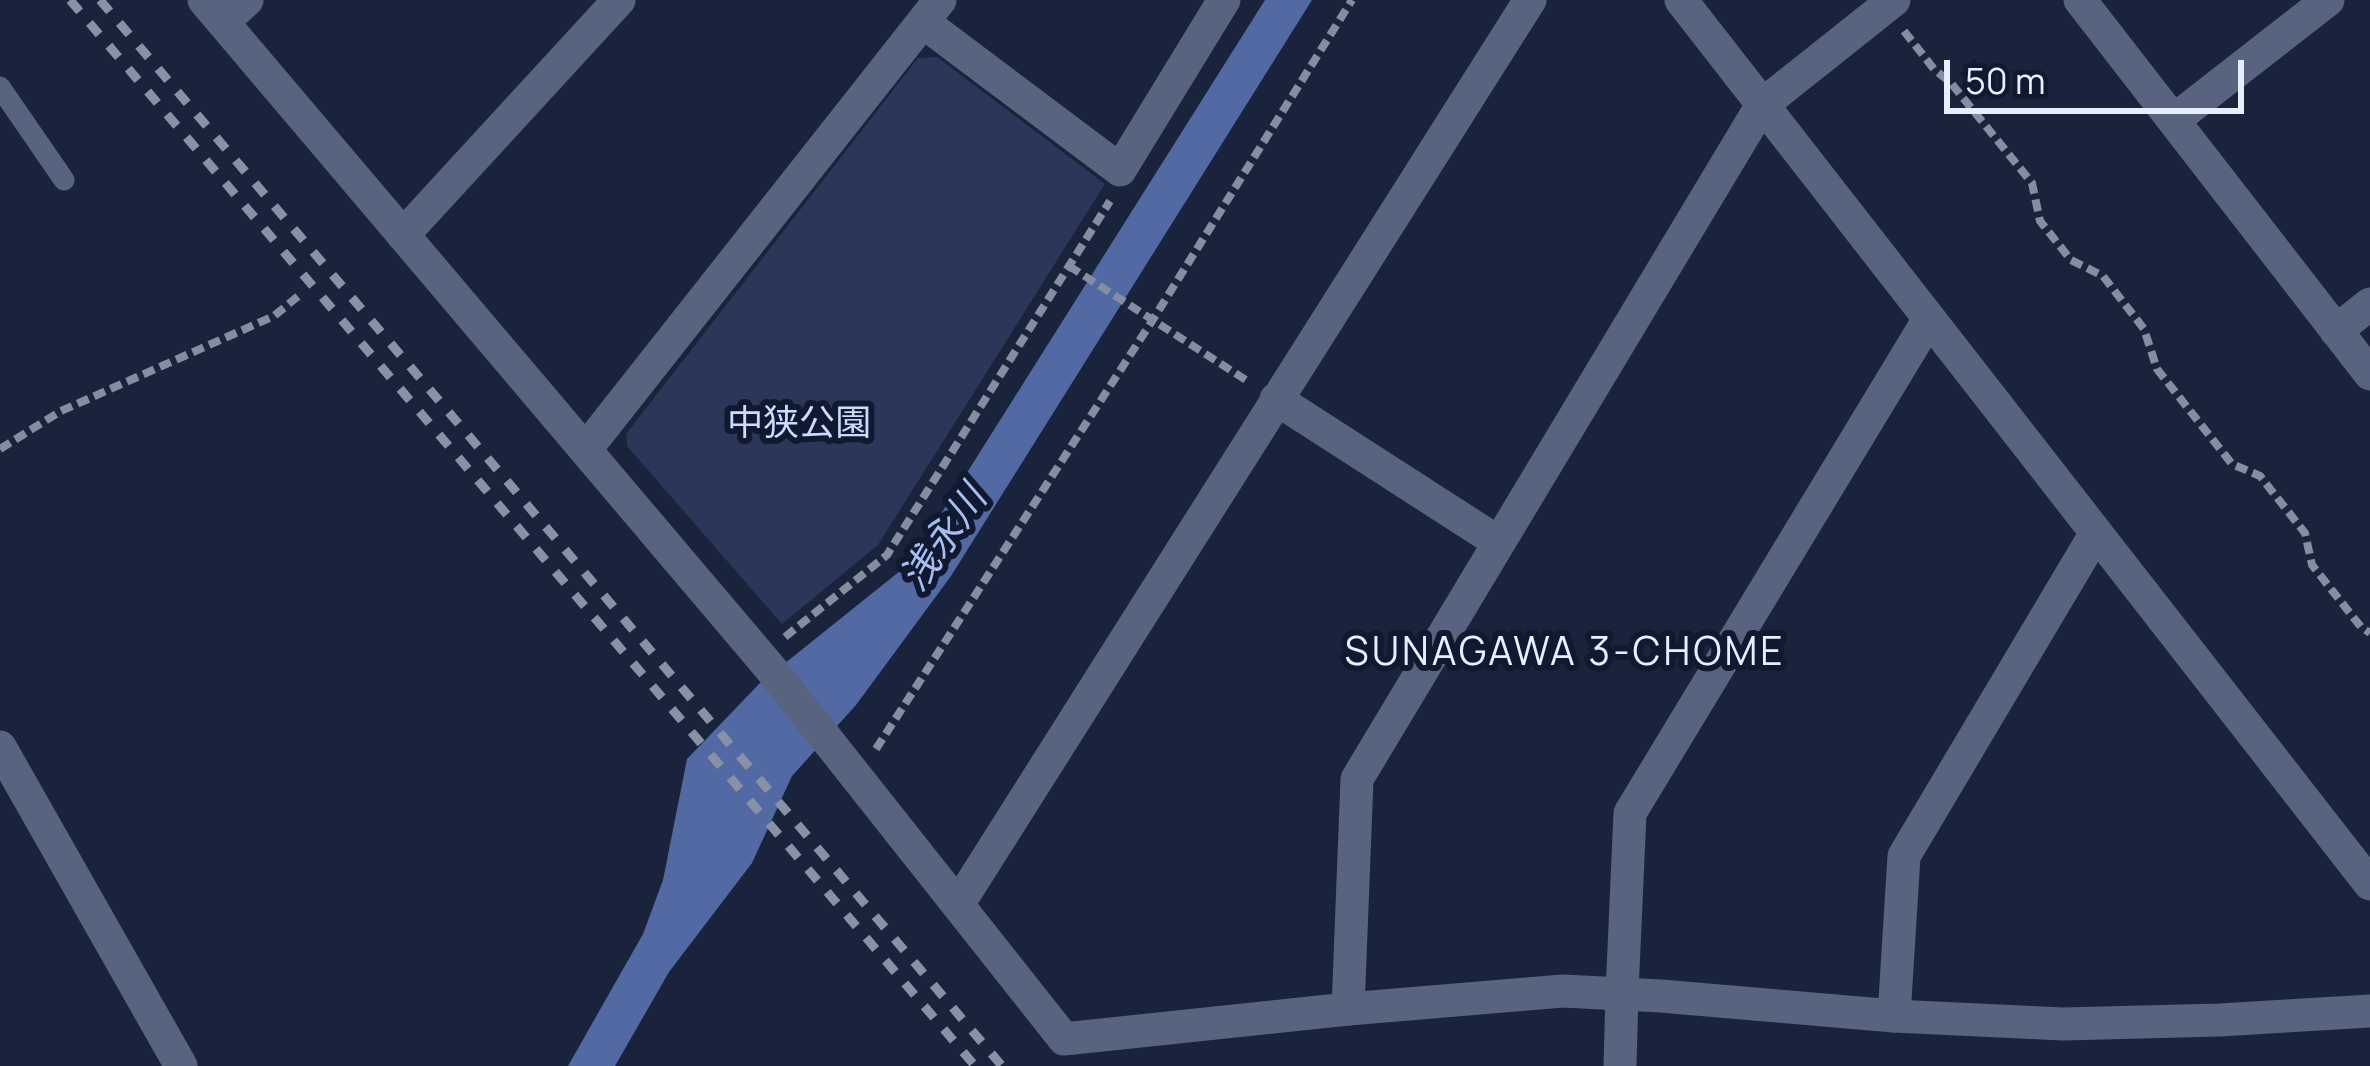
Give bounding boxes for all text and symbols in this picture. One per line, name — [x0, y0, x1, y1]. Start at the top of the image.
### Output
scale bar — [1950, 36, 2250, 110]
text: 50 m — [1965, 56, 2045, 105]
park label: 中狭公園 — [727, 403, 871, 447]
water label: 浅永川 — [892, 478, 998, 600]
district label: SUNAGAWA 3-CHOME — [1345, 631, 1785, 677]

